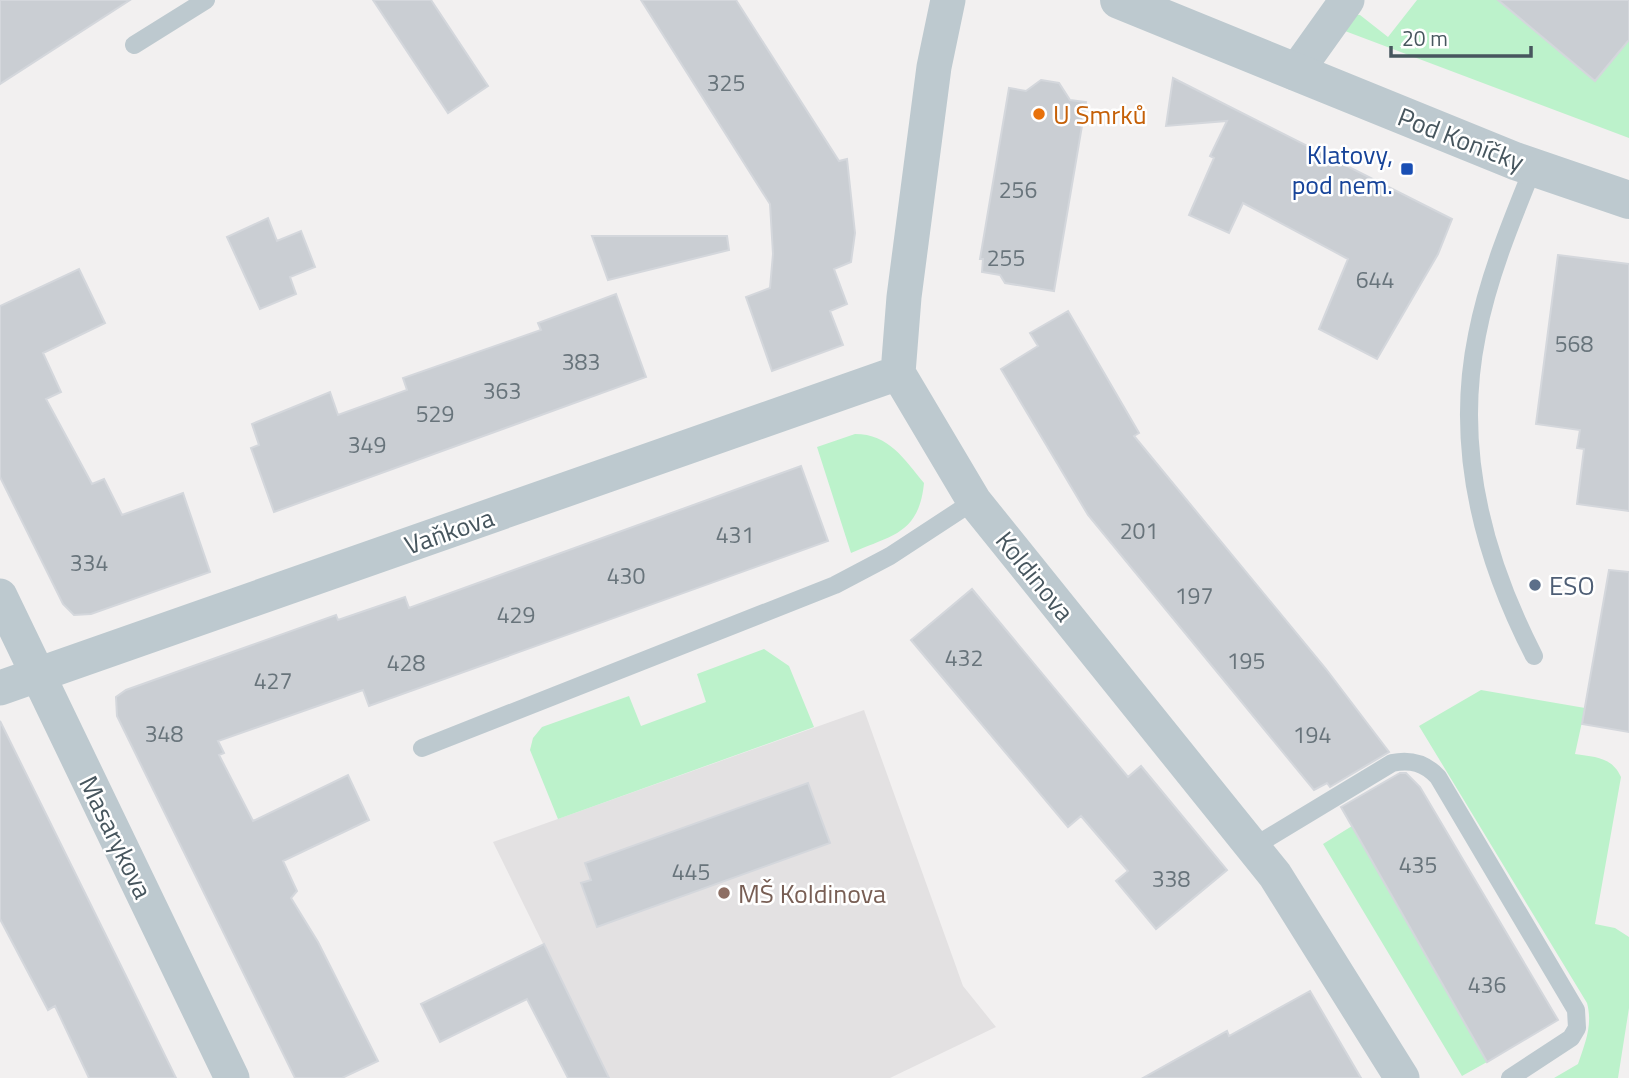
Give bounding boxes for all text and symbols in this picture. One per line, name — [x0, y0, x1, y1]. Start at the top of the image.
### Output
scale bar — [1391, 14, 1531, 58]
text: 20 m — [1402, 22, 1448, 54]
house number: 325 — [707, 65, 745, 100]
place label: U Smrků — [1053, 95, 1147, 134]
street label: Pod Koníčky — [1392, 97, 1530, 181]
marker: U Smrků — [1031, 106, 1047, 122]
place label: Klatovy, pod nem. — [1292, 135, 1393, 204]
marker: Klatovy, pod nem. — [1399, 161, 1415, 177]
house number: 256 — [999, 172, 1037, 207]
house number: 255 — [987, 240, 1025, 275]
house number: 644 — [1356, 262, 1394, 297]
house number: 568 — [1555, 326, 1593, 361]
house number: 383 — [562, 344, 600, 379]
house number: 363 — [483, 373, 521, 408]
house number: 529 — [416, 396, 454, 431]
house number: 349 — [348, 427, 386, 462]
street label: Vaňkova — [399, 498, 499, 564]
house number: 201 — [1120, 513, 1158, 548]
house number: 431 — [716, 517, 754, 552]
street label: Koldinova — [986, 522, 1084, 630]
house number: 334 — [70, 545, 108, 580]
house number: 430 — [607, 558, 645, 593]
place label: ESO — [1549, 566, 1595, 605]
marker: ESO — [1527, 577, 1543, 593]
house number: 197 — [1175, 578, 1213, 613]
house number: 429 — [497, 597, 535, 632]
house number: 432 — [945, 640, 983, 675]
house number: 195 — [1227, 643, 1265, 678]
house number: 428 — [387, 645, 425, 680]
house number: 427 — [254, 663, 292, 698]
house number: 348 — [145, 716, 183, 751]
house number: 194 — [1293, 717, 1331, 752]
street label: Masarykova — [69, 769, 163, 905]
house number: 435 — [1399, 847, 1437, 882]
house number: 445 — [672, 854, 710, 889]
house number: 338 — [1152, 861, 1190, 896]
place label: MŠ Koldinova — [738, 874, 886, 913]
marker: MŠ Koldinova — [716, 885, 732, 901]
house number: 436 — [1468, 967, 1506, 1002]

